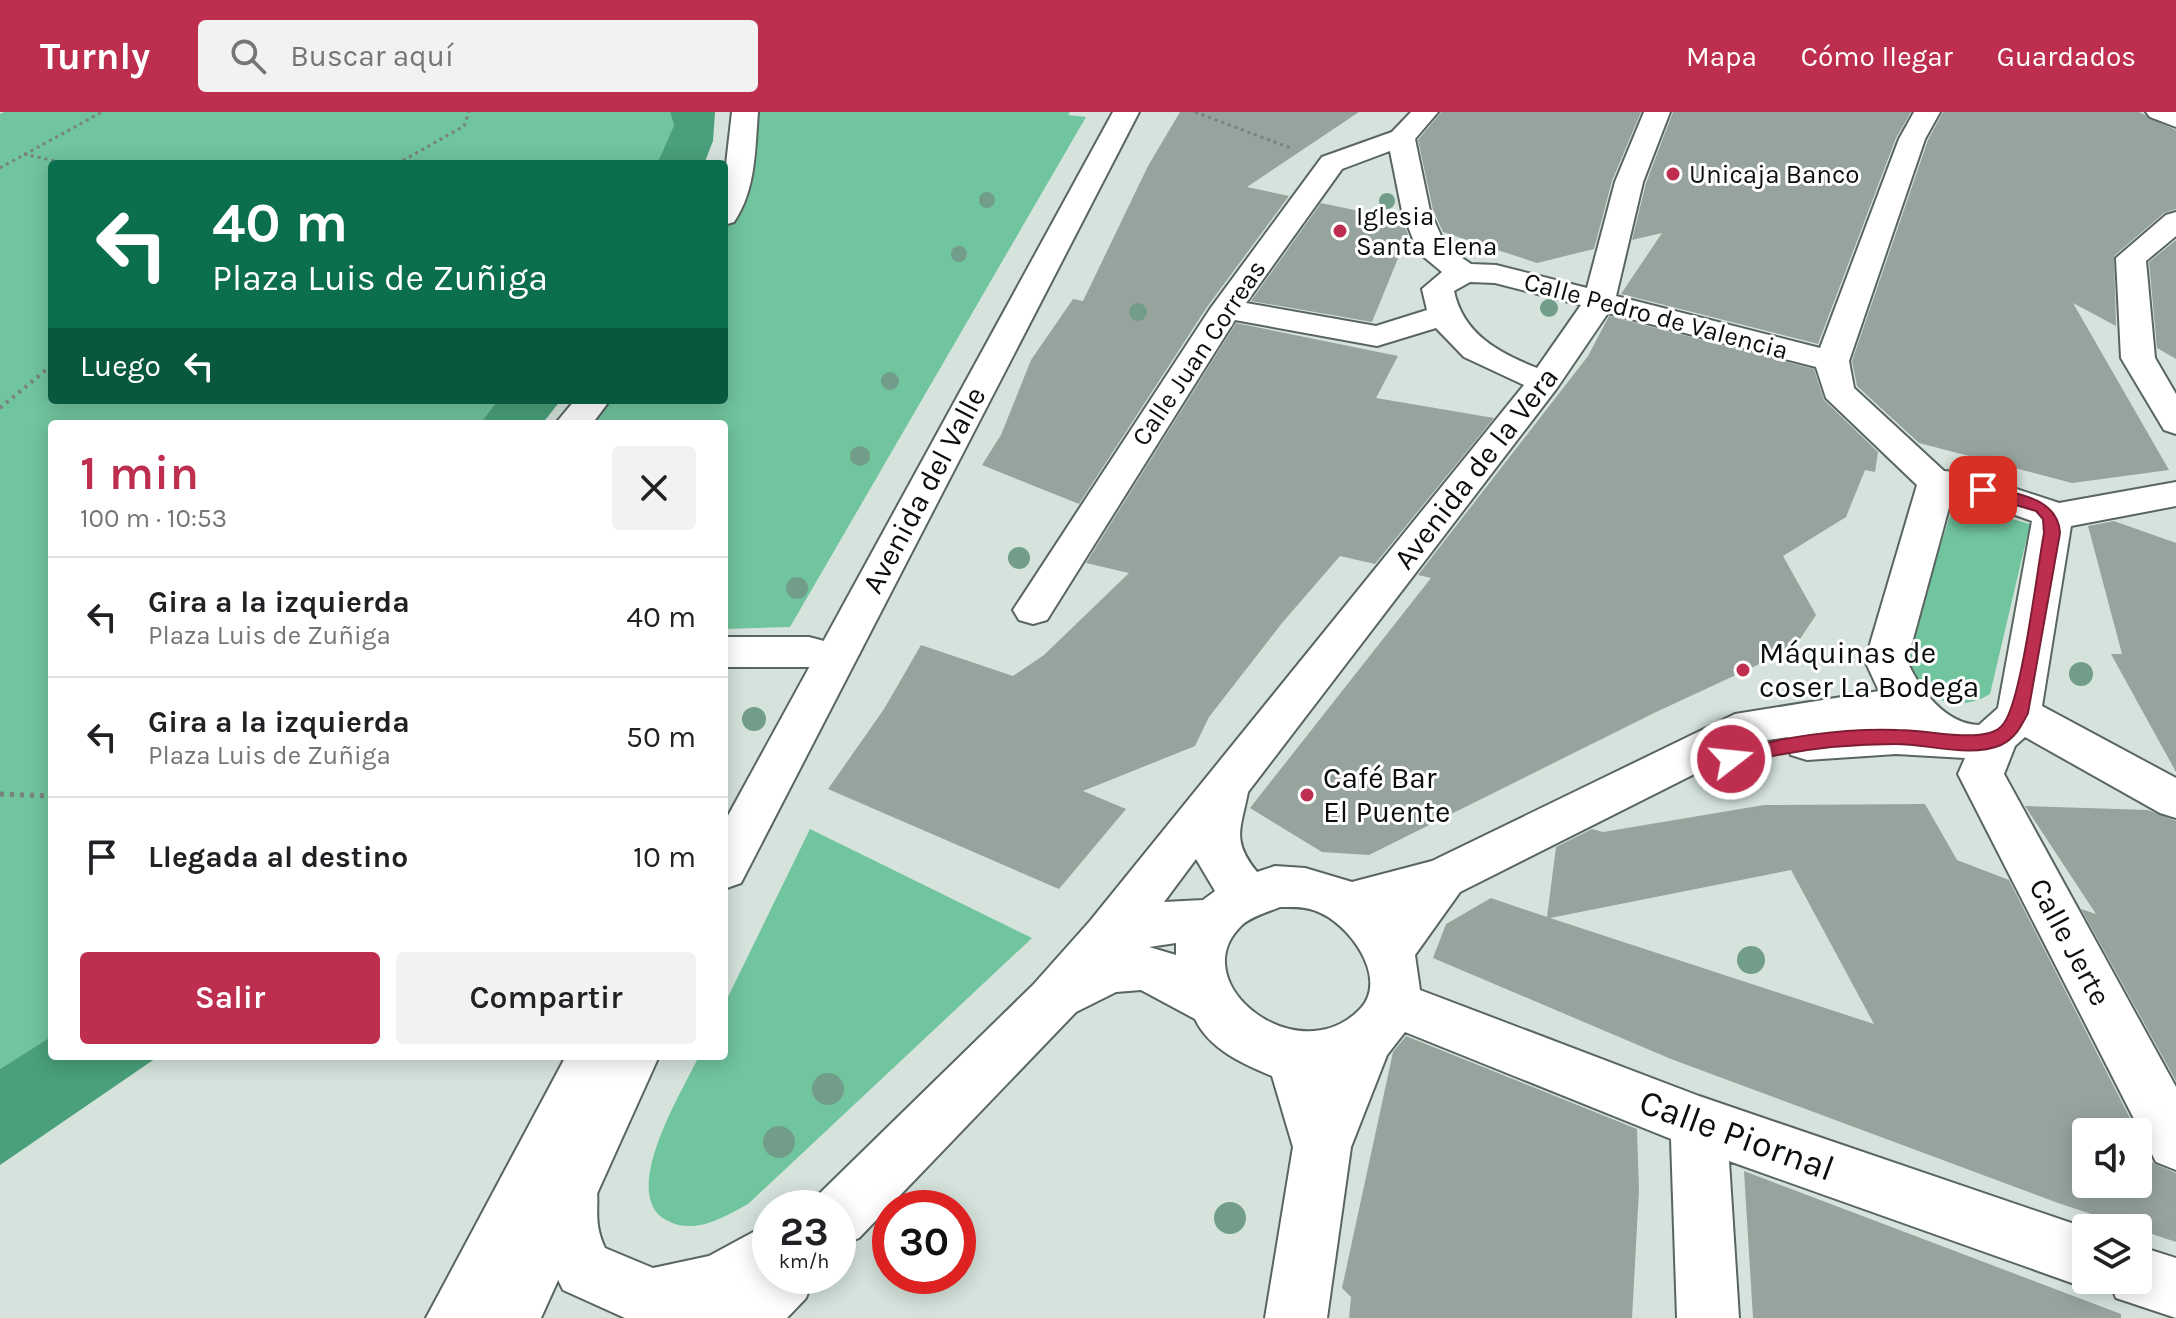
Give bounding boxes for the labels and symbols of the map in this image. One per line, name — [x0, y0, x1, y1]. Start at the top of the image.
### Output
place label: Unicaja Banco — [1689, 159, 1860, 190]
marker: Unicaja Banco — [1664, 165, 1682, 183]
place label: Iglesia Santa Elena — [1356, 201, 1497, 262]
marker: Iglesia Santa Elena — [1331, 222, 1349, 240]
street label: Calle Juan Correas — [1125, 254, 1273, 452]
street label: Calle Pedro de Valencia — [1521, 266, 1791, 366]
street label: Avenida de la Vera — [1386, 360, 1566, 576]
street label: Avenida del Valle — [854, 381, 994, 599]
pin — [1949, 456, 2017, 524]
place label: Máquinas de coser La Bodega — [1759, 635, 1979, 705]
marker: Máquinas de coser La Bodega — [1734, 661, 1752, 679]
position arrow — [1689, 717, 1773, 801]
place label: Café Bar El Puente — [1323, 760, 1450, 830]
marker: Café Bar El Puente — [1298, 786, 1316, 804]
street label: Calle Jerte — [2021, 872, 2119, 1012]
street label: Calle Piornal — [1634, 1080, 1840, 1190]
speed limit sign: 30 — [872, 1190, 976, 1294]

